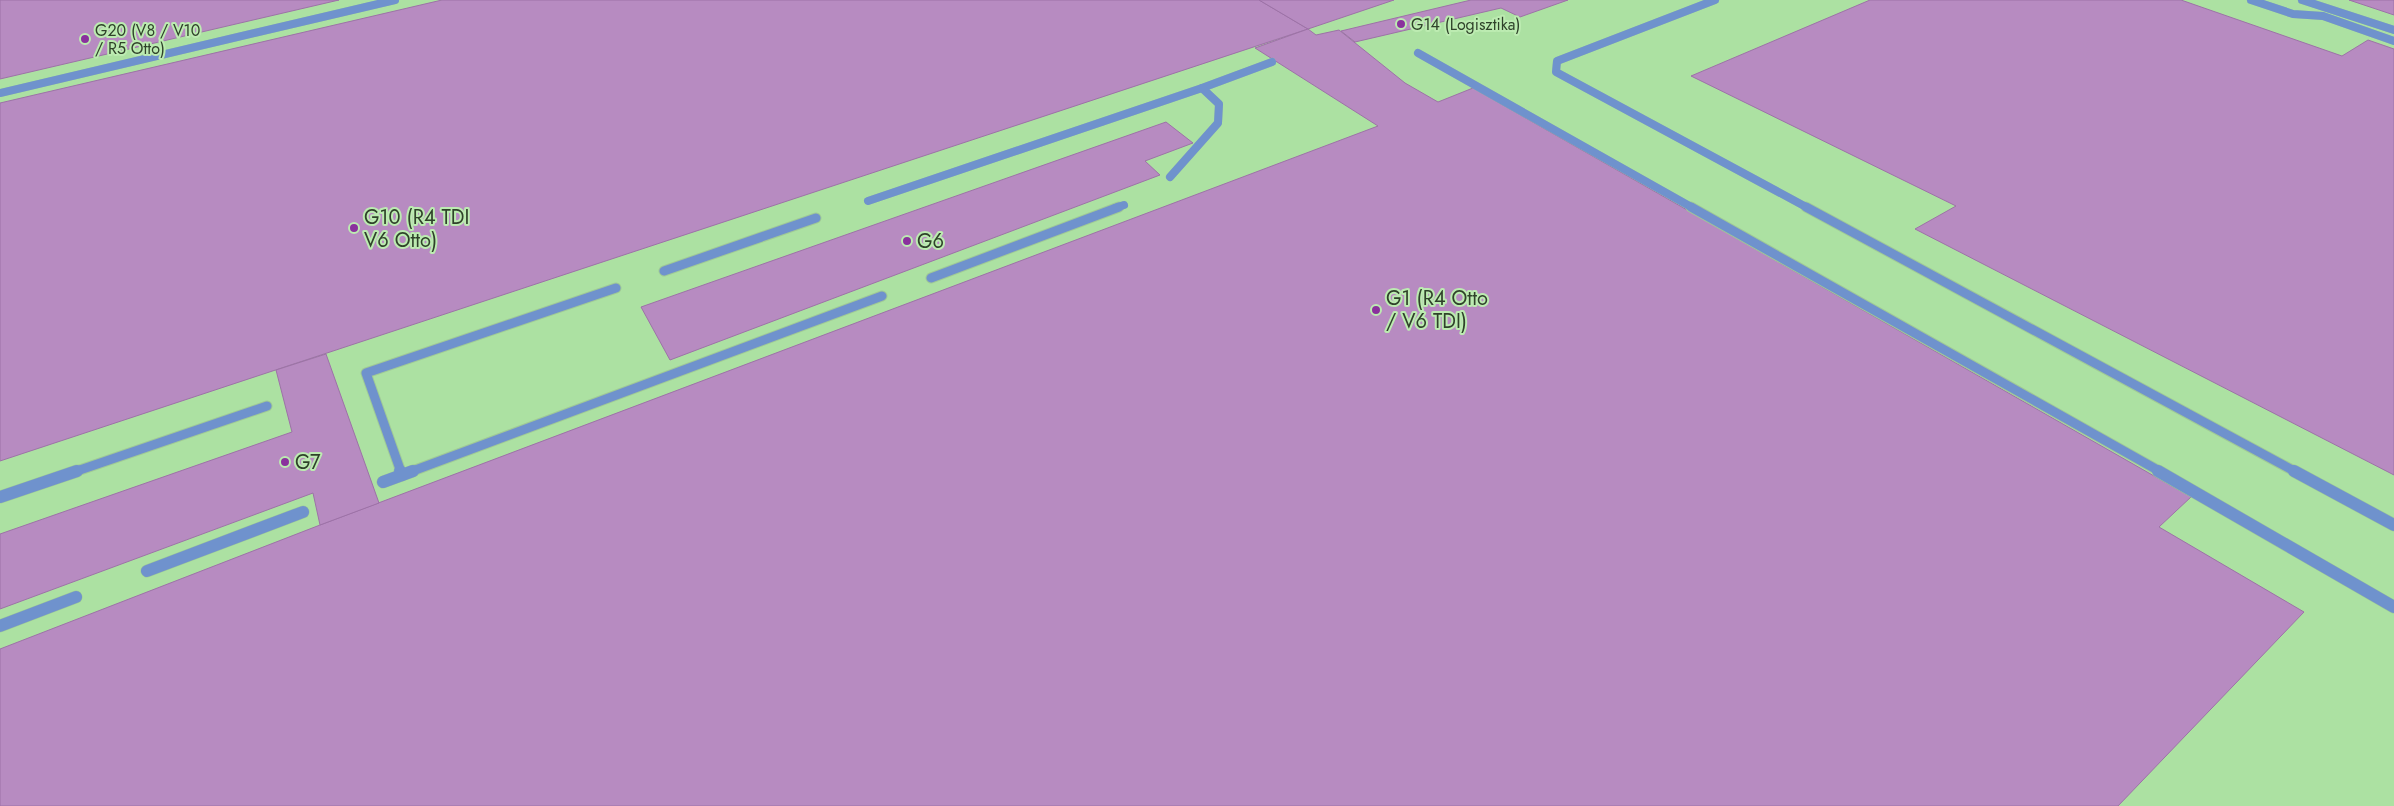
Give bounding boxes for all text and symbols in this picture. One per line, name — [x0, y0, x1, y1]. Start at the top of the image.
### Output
place label: G14 (Logisztika) — [1411, 13, 1520, 36]
marker: G14 (Logisztika) — [1395, 18, 1407, 30]
place label: G20 (V8 / V10 / R5 Otto) — [95, 19, 200, 60]
marker: G20 (V8 / V10 / R5 Otto) — [79, 33, 91, 45]
place label: G10 (R4 TDI V6 Otto) — [364, 203, 469, 255]
marker: G10 (R4 TDI V6 Otto) — [348, 222, 360, 234]
place label: G6 — [917, 227, 944, 256]
marker: G6 — [901, 235, 913, 247]
place label: G1 (R4 Otto / V6 TDI) — [1386, 284, 1488, 336]
marker: G1 (R4 Otto / V6 TDI) — [1370, 304, 1382, 316]
place label: G7 — [295, 448, 321, 477]
marker: G7 — [279, 456, 291, 468]

